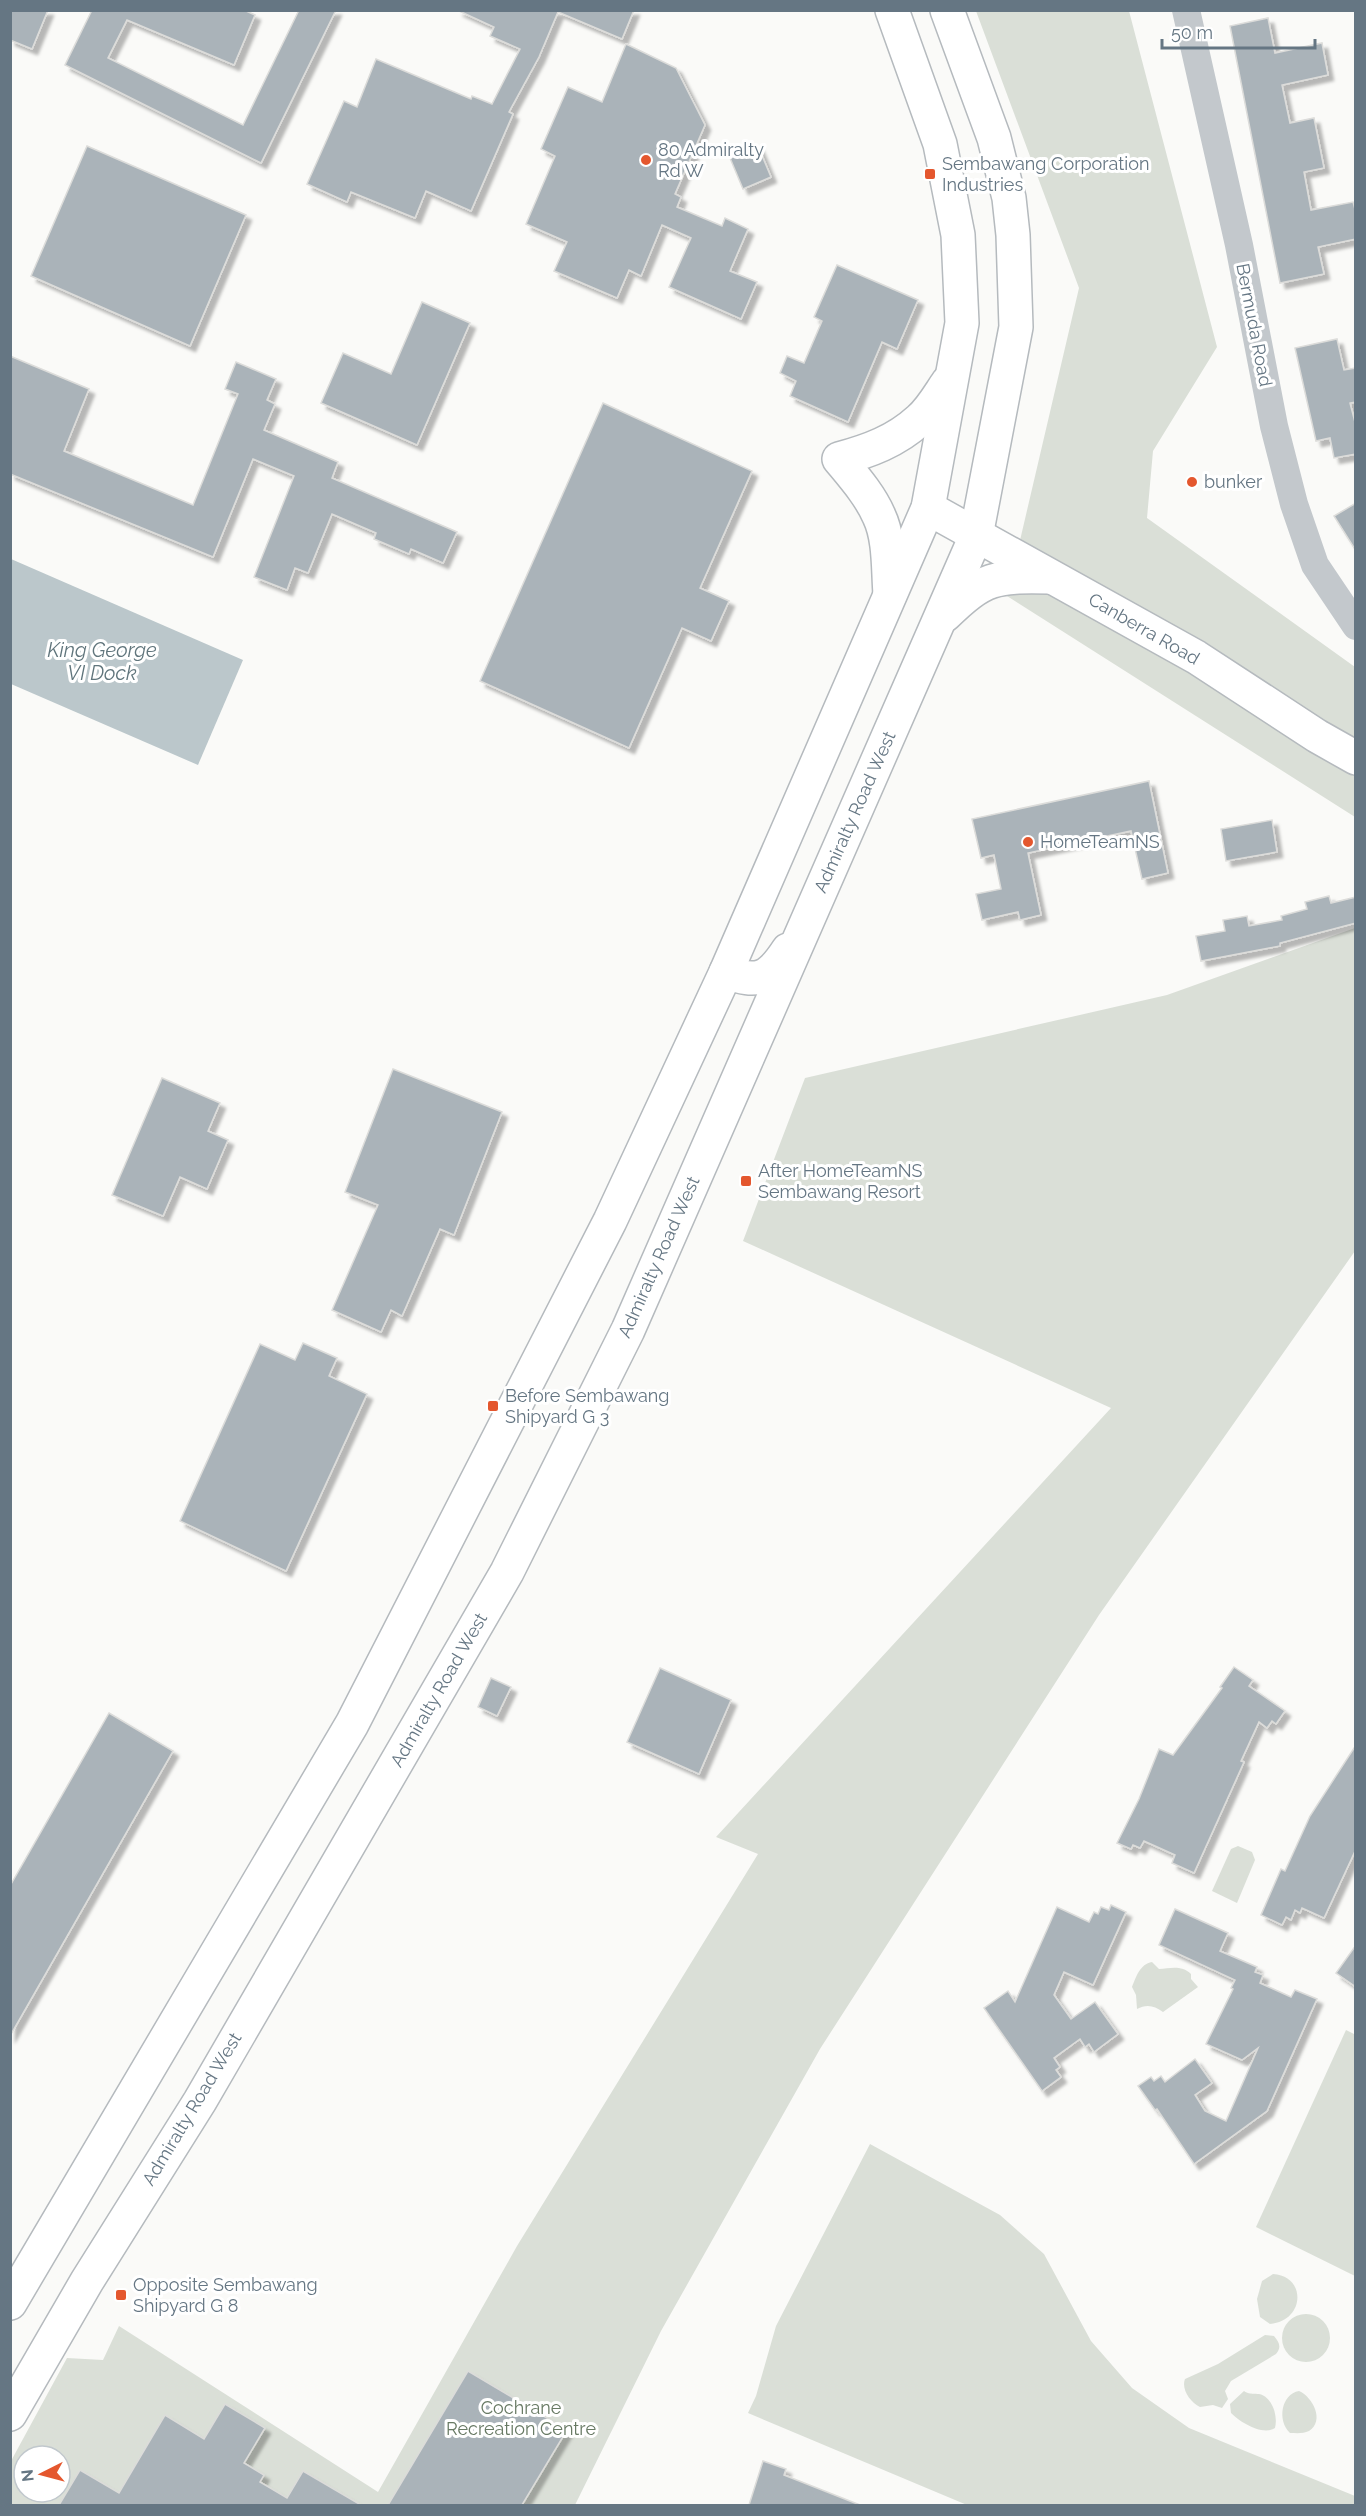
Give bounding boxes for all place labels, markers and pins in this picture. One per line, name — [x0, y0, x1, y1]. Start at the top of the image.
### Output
place label: 80 Admiralty Rd W — [658, 139, 764, 181]
marker: 80 Admiralty Rd W — [639, 153, 653, 167]
place label: Sembawang Corporation Industries — [942, 153, 1149, 195]
marker: Sembawang Corporation Industries — [923, 167, 937, 181]
place label: bunker — [1204, 471, 1263, 492]
marker: bunker — [1185, 475, 1199, 489]
place label: HomeTeamNS — [1040, 831, 1160, 852]
marker: HomeTeamNS — [1021, 835, 1035, 849]
place label: After HomeTeamNS Sembawang Resort — [758, 1160, 923, 1202]
marker: After HomeTeamNS Sembawang Resort — [739, 1174, 753, 1188]
place label: Before Sembawang Shipyard G 3 — [505, 1385, 669, 1427]
marker: Before Sembawang Shipyard G 3 — [486, 1399, 500, 1413]
place label: Opposite Sembawang Shipyard G 8 — [133, 2274, 318, 2316]
marker: Opposite Sembawang Shipyard G 8 — [114, 2288, 128, 2302]

